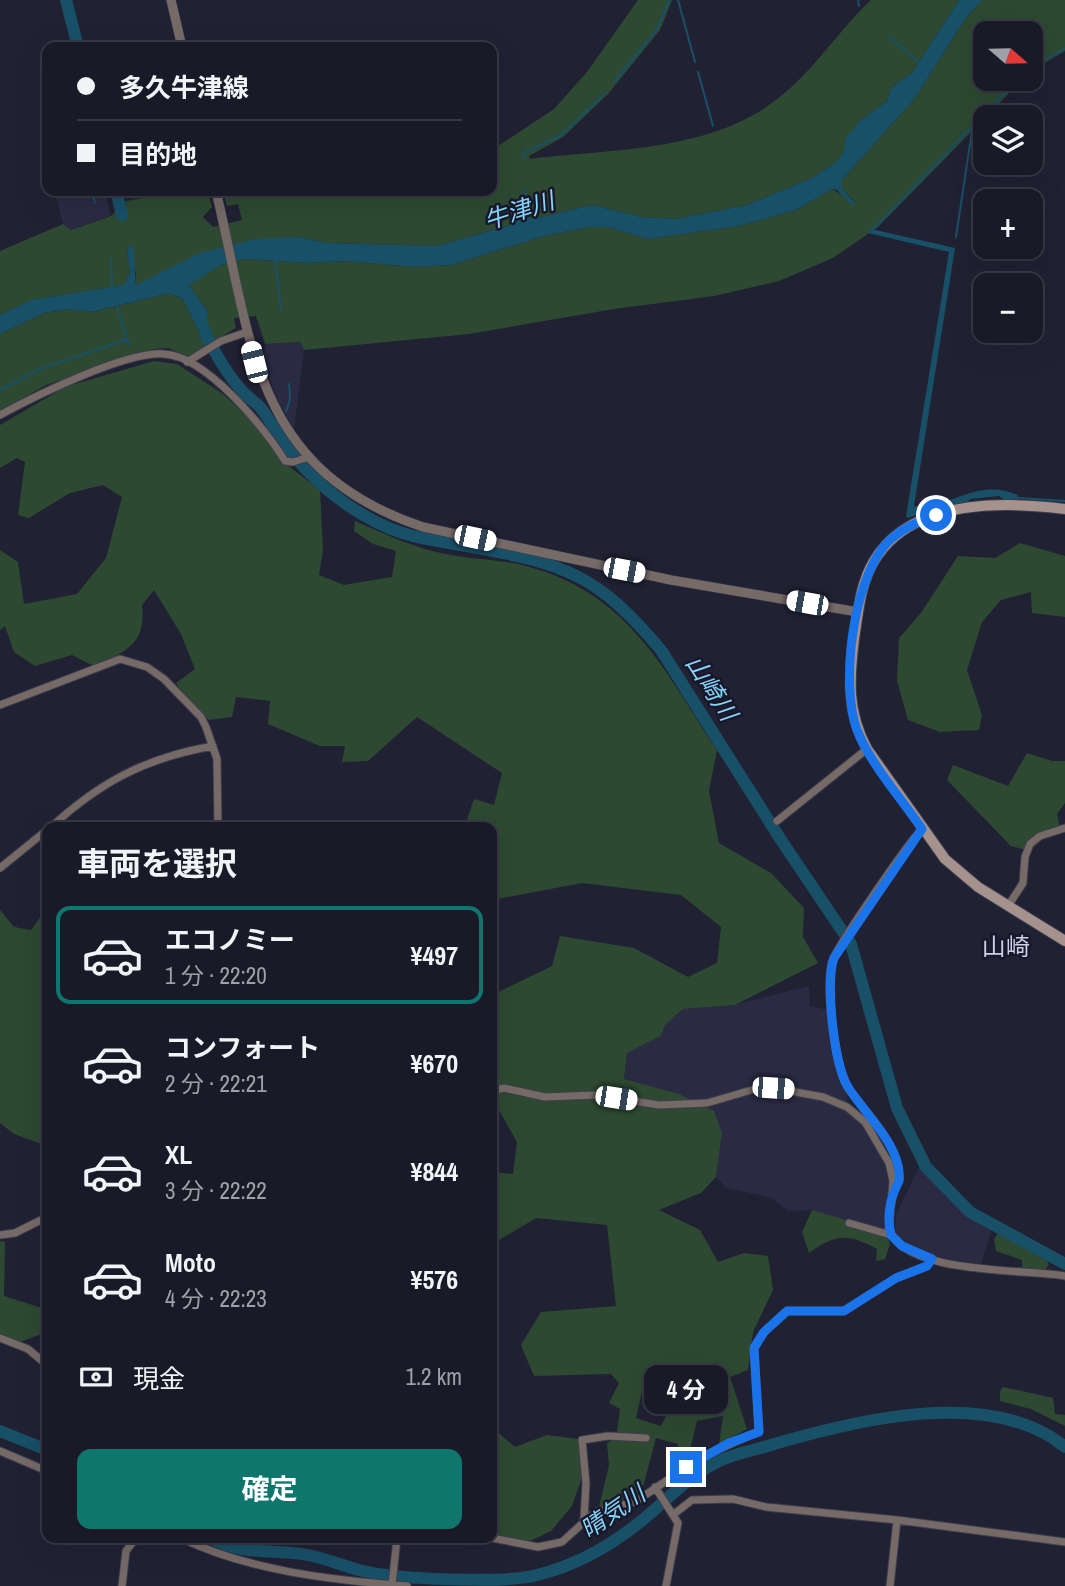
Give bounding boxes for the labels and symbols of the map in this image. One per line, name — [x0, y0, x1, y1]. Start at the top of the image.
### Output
north arrow — [973, 21, 1043, 91]
water label: 牛津川 — [480, 183, 561, 236]
car — [239, 339, 270, 385]
route start — [920, 499, 952, 531]
car — [453, 523, 498, 553]
car — [602, 556, 647, 584]
car — [785, 589, 830, 617]
water label: 山崎川 — [679, 649, 746, 729]
district label: 山崎 — [982, 930, 1030, 962]
car — [752, 1076, 795, 1100]
car — [594, 1084, 639, 1112]
callout: 4 分 — [644, 1366, 728, 1414]
route end — [670, 1451, 702, 1483]
water label: 晴気川 — [574, 1476, 654, 1545]

